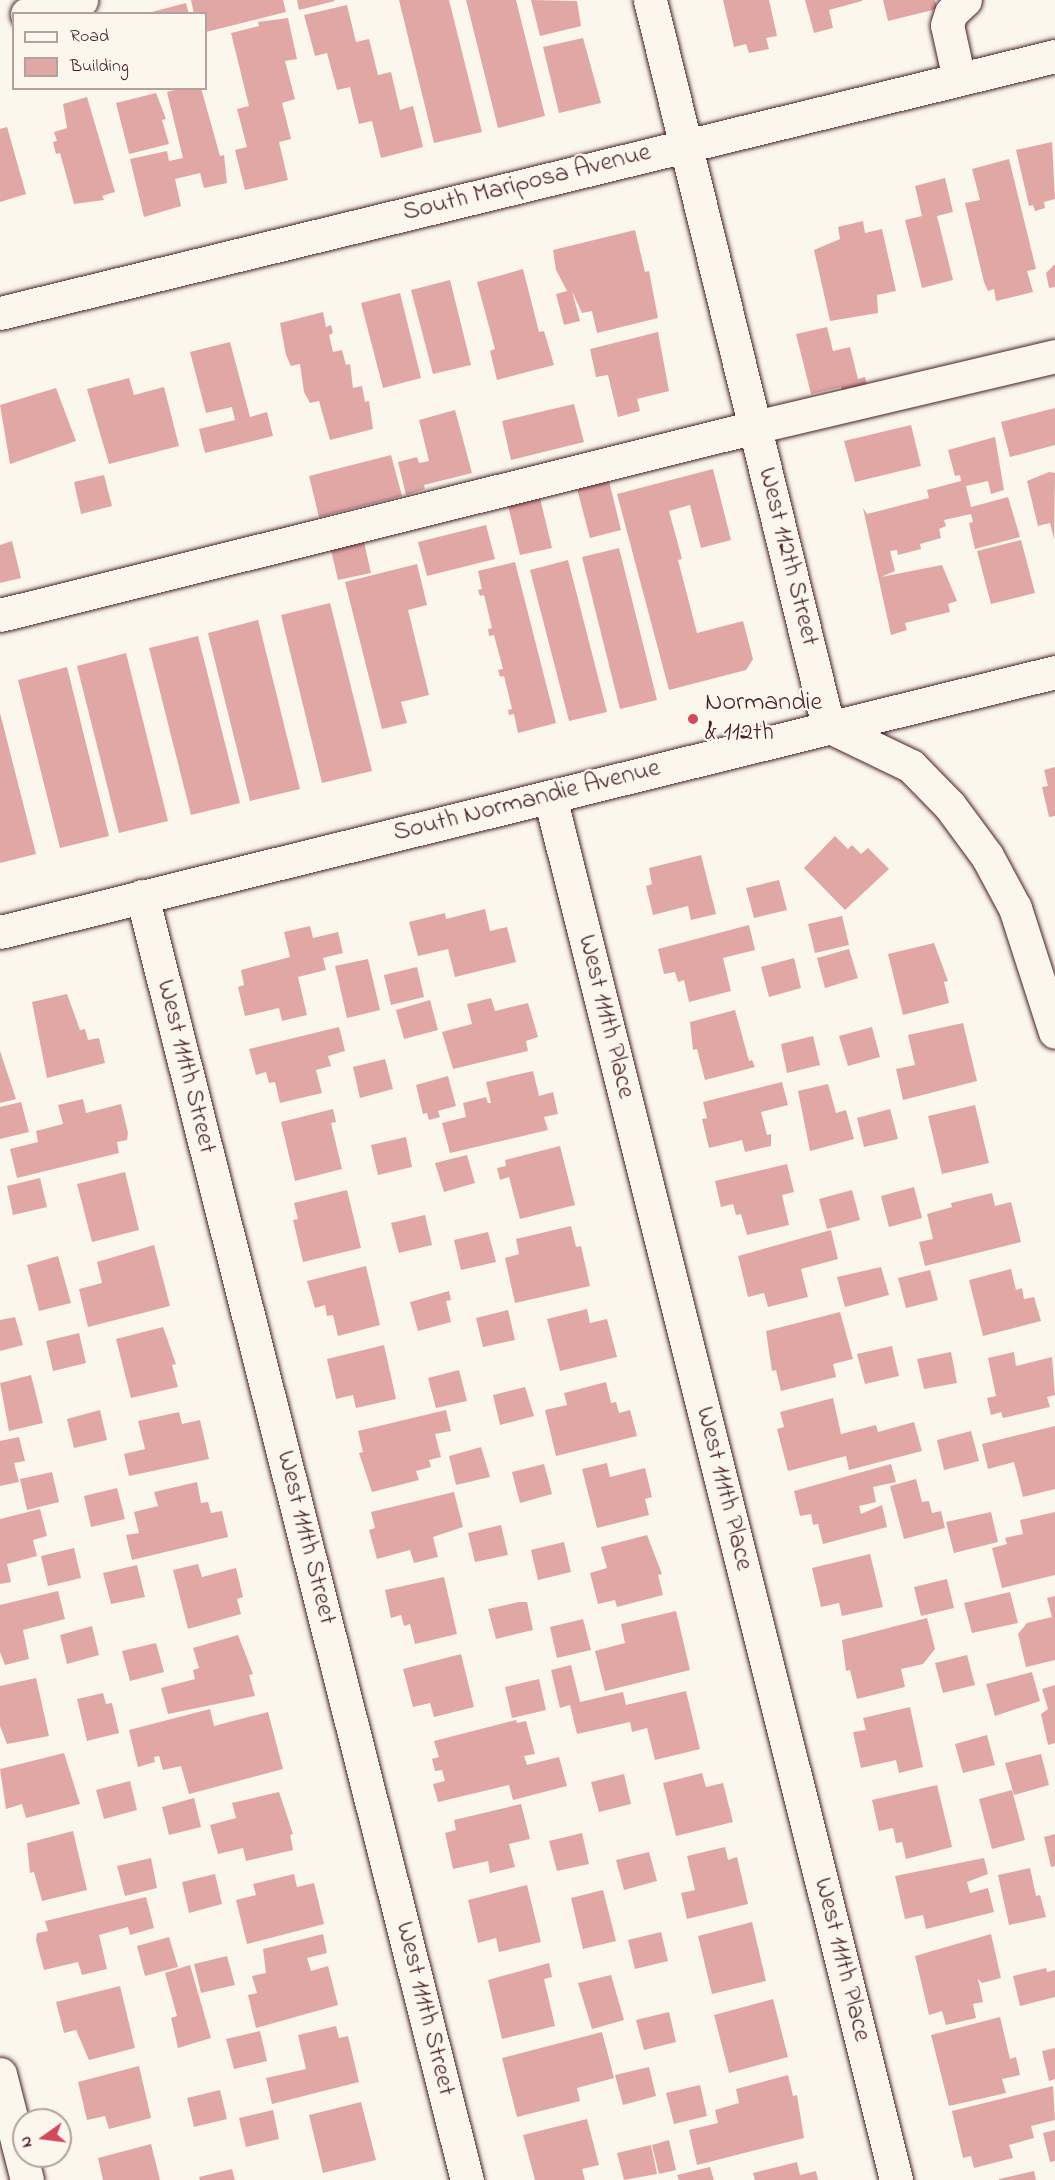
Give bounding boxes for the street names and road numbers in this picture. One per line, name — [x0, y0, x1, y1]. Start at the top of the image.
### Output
street label: South Mariposa Avenue — [400, 138, 654, 230]
street label: West 112th Street — [750, 465, 824, 649]
street label: South Normandie Avenue — [390, 754, 664, 850]
street label: West 111th Place — [570, 932, 640, 1102]
street label: West 111th Street — [148, 977, 222, 1157]
street label: West 111th Place — [688, 1404, 758, 1574]
street label: West 111th Street — [268, 1448, 342, 1628]
street label: West 111th Place — [806, 1875, 876, 2045]
street label: West 111th Street — [387, 1919, 461, 2099]

